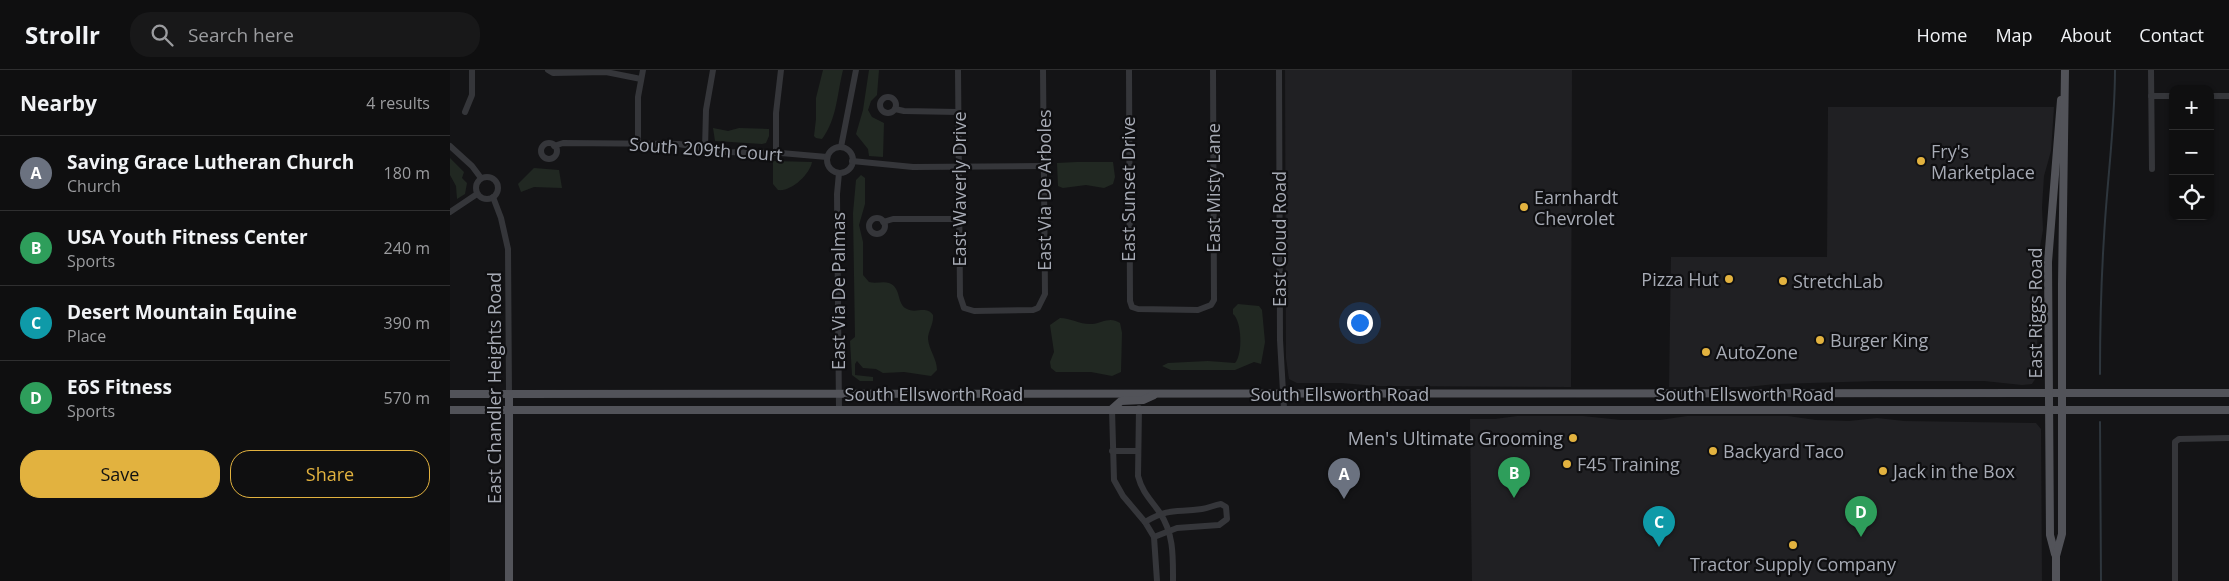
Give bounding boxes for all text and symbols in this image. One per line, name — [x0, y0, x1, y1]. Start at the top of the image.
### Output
search box — [130, 12, 480, 57]
text: Strollr — [25, 18, 100, 51]
icon: search — [148, 21, 176, 49]
text: Search here — [188, 22, 294, 48]
text: Home — [1917, 23, 1967, 47]
text: Map — [1995, 23, 2033, 47]
text: About — [2061, 23, 2111, 47]
text: Contact — [2139, 23, 2204, 47]
map controls — [2169, 85, 2214, 220]
button: + — [2169, 85, 2214, 130]
text: Nearby — [20, 89, 97, 117]
text: 4 results — [366, 92, 430, 114]
street label: East Via De Arboles — [1032, 109, 1056, 271]
street label: East Waverly Drive — [947, 111, 971, 267]
street label: East Sunset Drive — [1116, 116, 1140, 262]
street label: East Misty Lane — [1201, 123, 1225, 253]
button: − — [2169, 130, 2214, 175]
street label: South 209th Court — [628, 132, 784, 166]
place label: Fry's Marketplace — [1931, 139, 2035, 184]
text: Saving Grace Lutheran Church — [67, 149, 354, 175]
marker: Fry's Marketplace — [1915, 155, 1927, 167]
text: A — [30, 162, 42, 184]
text: 180 m — [384, 162, 430, 184]
street label: East Cloud Road — [1267, 171, 1291, 307]
text: Church — [67, 175, 121, 197]
button: locate — [2169, 175, 2214, 220]
place label: Earnhardt Chevrolet — [1534, 185, 1618, 230]
marker: Earnhardt Chevrolet — [1518, 201, 1530, 213]
street label: East Via De Palmas — [826, 212, 850, 370]
text: USA Youth Fitness Center — [67, 224, 308, 250]
text: B — [31, 237, 41, 259]
text: 240 m — [384, 237, 430, 259]
street label: East Riggs Road — [2023, 247, 2047, 379]
text: Sports — [67, 250, 115, 272]
place label: Pizza Hut — [1641, 267, 1719, 291]
place label: StretchLab — [1793, 269, 1883, 293]
street label: East Chandler Heights Road — [482, 272, 506, 504]
marker: Pizza Hut — [1723, 273, 1735, 285]
marker: StretchLab — [1777, 275, 1789, 287]
text: Desert Mountain Equine — [67, 299, 297, 325]
your location — [1347, 310, 1373, 336]
text: C — [31, 312, 41, 334]
text: 390 m — [384, 312, 430, 334]
text: Place — [67, 325, 106, 347]
place label: Burger King — [1830, 328, 1929, 352]
marker: Burger King — [1814, 334, 1826, 346]
place label: AutoZone — [1716, 340, 1798, 364]
marker: AutoZone — [1700, 346, 1712, 358]
text: EōS Fitness — [67, 374, 172, 400]
street label: South Ellsworth Road — [845, 382, 1023, 406]
street label: South Ellsworth Road — [1251, 382, 1429, 406]
street label: South Ellsworth Road — [1656, 382, 1834, 406]
text: D — [30, 387, 42, 409]
text: 570 m — [384, 387, 430, 409]
text: Sports — [67, 400, 115, 422]
place label: Men's Ultimate Grooming — [1348, 426, 1563, 450]
marker: Men's Ultimate Grooming — [1567, 432, 1579, 444]
place label: Backyard Taco — [1723, 439, 1844, 463]
marker: Backyard Taco — [1707, 445, 1719, 457]
button: Save — [20, 450, 220, 498]
button: Share — [230, 450, 430, 498]
place label: F45 Training — [1577, 452, 1680, 476]
pin: B — [1498, 457, 1530, 498]
pin: A — [1328, 458, 1360, 499]
marker: F45 Training — [1561, 458, 1573, 470]
place label: Jack in the Box — [1891, 459, 2016, 483]
marker: Jack in the Box — [1877, 465, 1889, 477]
pin: D — [1845, 496, 1877, 537]
pin: C — [1643, 506, 1675, 547]
marker: Tractor Supply Company — [1787, 539, 1799, 551]
place label: Tractor Supply Company — [1690, 552, 1897, 576]

